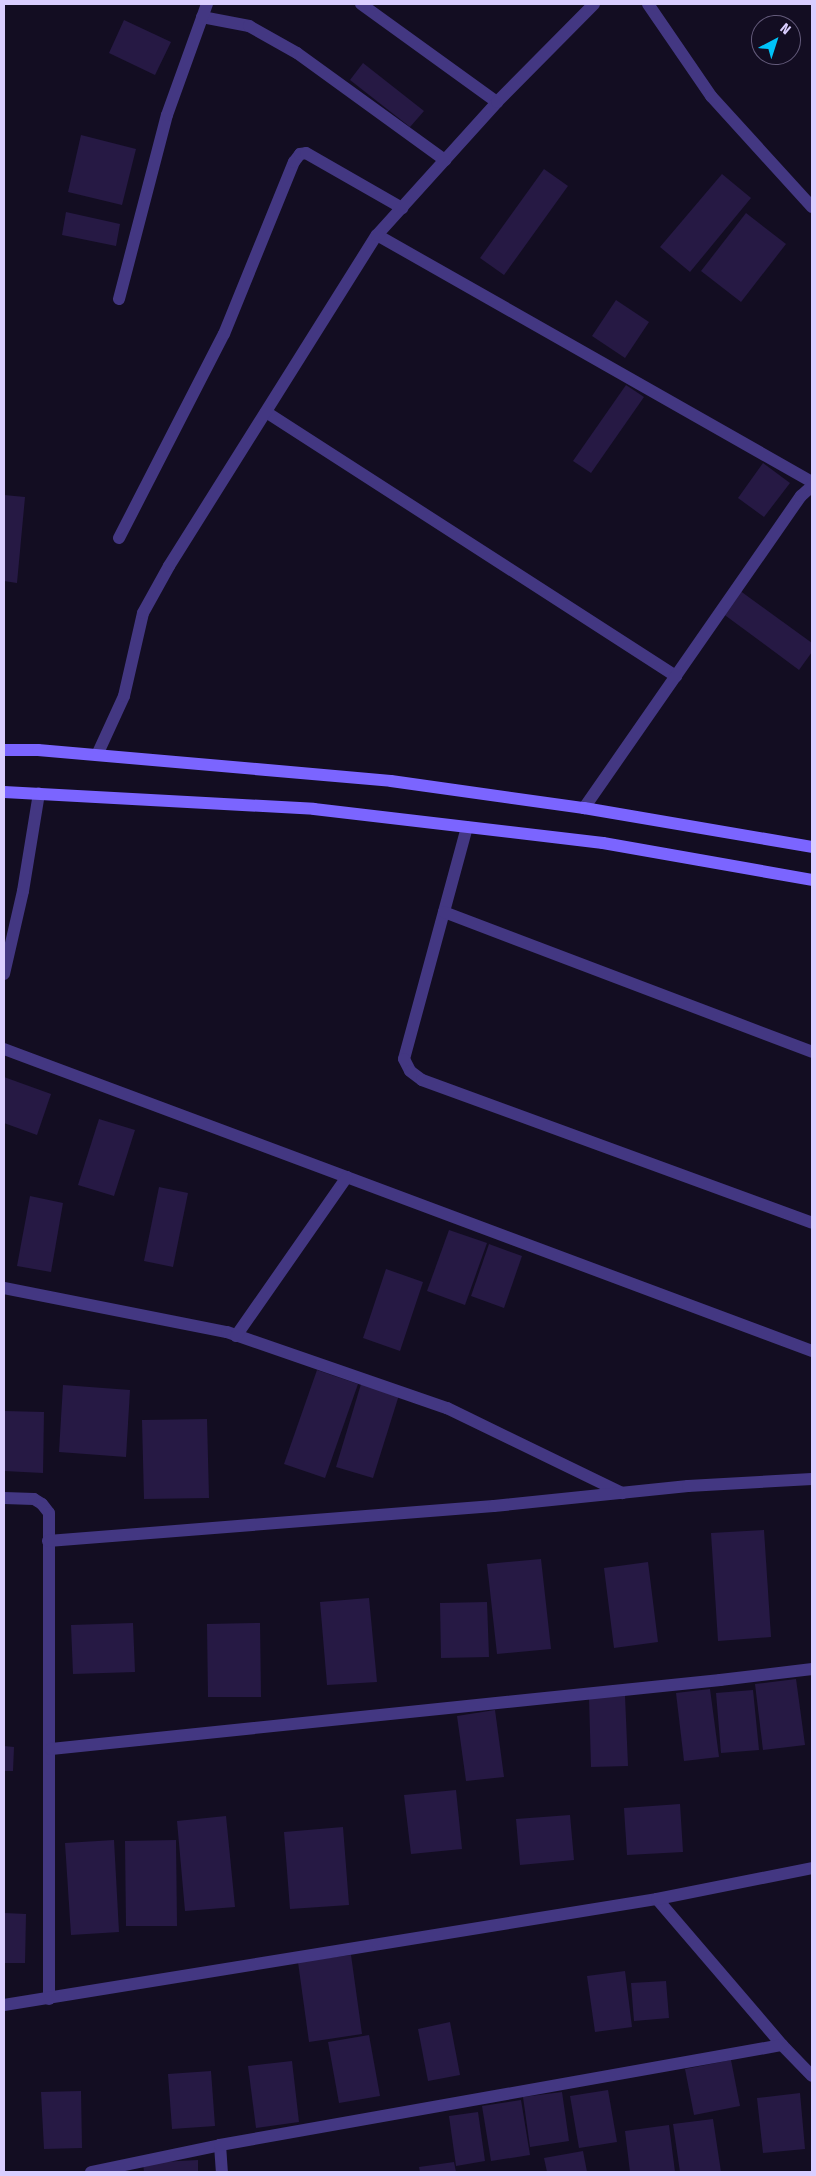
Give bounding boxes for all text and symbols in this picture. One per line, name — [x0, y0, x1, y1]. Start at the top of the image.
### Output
north arrow — [751, 15, 801, 65]
text: N — [777, 20, 794, 38]

